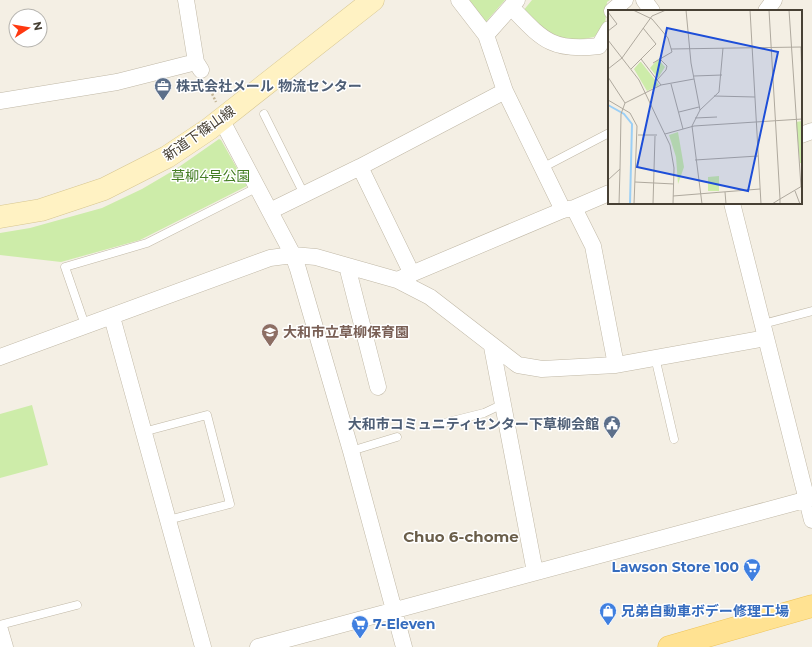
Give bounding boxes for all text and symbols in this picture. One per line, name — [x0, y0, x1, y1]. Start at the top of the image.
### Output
north arrow — [8, 8, 48, 48]
inset map — [608, 10, 802, 204]
text: N — [30, 20, 46, 32]
office icon: 株式会社メール 物流センター — [153, 76, 173, 101]
place label: 株式会社メール 物流センター — [176, 77, 362, 95]
street label: 新道下篠山線 — [159, 102, 239, 164]
park label: 草柳4号公園 — [171, 167, 251, 185]
school or university icon: 大和市立草柳保育園 — [260, 322, 280, 347]
place label: 大和市立草柳保育園 — [283, 323, 409, 341]
public building icon: 大和市コミュニティセンター下草柳会館 — [602, 414, 622, 439]
place label: 大和市コミュニティセンター下草柳会館 — [348, 415, 599, 433]
district label: Chuo 6-chome — [403, 527, 519, 546]
supermarket icon: Lawson Store 100 — [742, 557, 762, 582]
place label: Lawson Store 100 — [612, 558, 739, 576]
shop icon: 兄弟自動車ボデー修理工場 — [598, 601, 618, 626]
place label: 兄弟自動車ボデー修理工場 — [621, 602, 789, 620]
supermarket icon: 7-Eleven — [350, 614, 370, 639]
place label: 7-Eleven — [373, 615, 435, 633]

